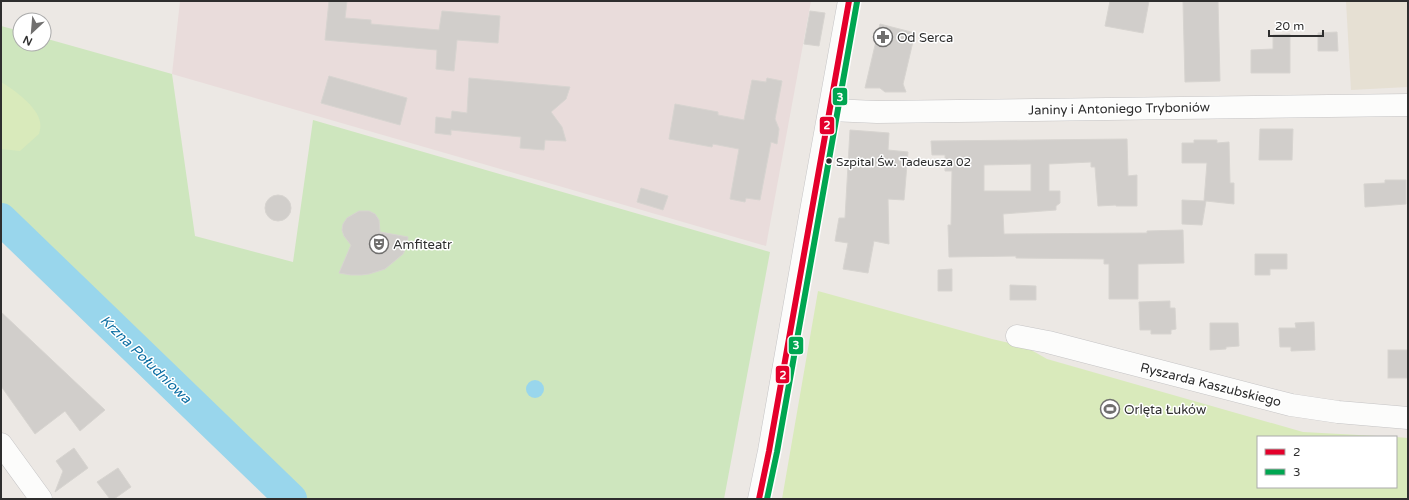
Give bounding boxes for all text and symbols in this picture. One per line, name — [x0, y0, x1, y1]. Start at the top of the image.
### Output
north arrow — [12, 12, 52, 52]
scale bar — [1269, 12, 1323, 38]
text: 20 m — [1275, 19, 1304, 33]
pharmacy icon: Od Serca — [872, 26, 894, 48]
place label: Od Serca — [897, 30, 953, 46]
text: N — [21, 33, 35, 48]
line badge: 3 — [832, 87, 848, 106]
text: 3 — [837, 91, 844, 104]
street label: Janiny i Antoniego Tryboniów — [1028, 99, 1210, 119]
line badge: 2 — [819, 116, 835, 135]
text: 2 — [824, 119, 831, 132]
place label: Szpital Św. Tadeusza 02 — [836, 155, 971, 169]
marker: Szpital Św. Tadeusza 02 — [824, 156, 834, 166]
theatre icon: Amfiteatr — [368, 233, 390, 255]
place label: Amfiteatr — [393, 237, 452, 253]
water label: Krzna Południowa — [97, 312, 195, 408]
line badge: 3 — [788, 336, 804, 355]
text: 3 — [793, 339, 800, 352]
street label: Ryszarda Kaszubskiego — [1139, 360, 1283, 410]
line badge: 2 — [775, 365, 790, 384]
text: 2 — [780, 369, 787, 382]
sports icon: Orlęta Łuków — [1099, 398, 1121, 420]
place label: Orlęta Łuków — [1124, 402, 1206, 418]
legend — [1257, 436, 1397, 488]
text: 2 — [1293, 445, 1301, 459]
text: 3 — [1293, 465, 1301, 479]

